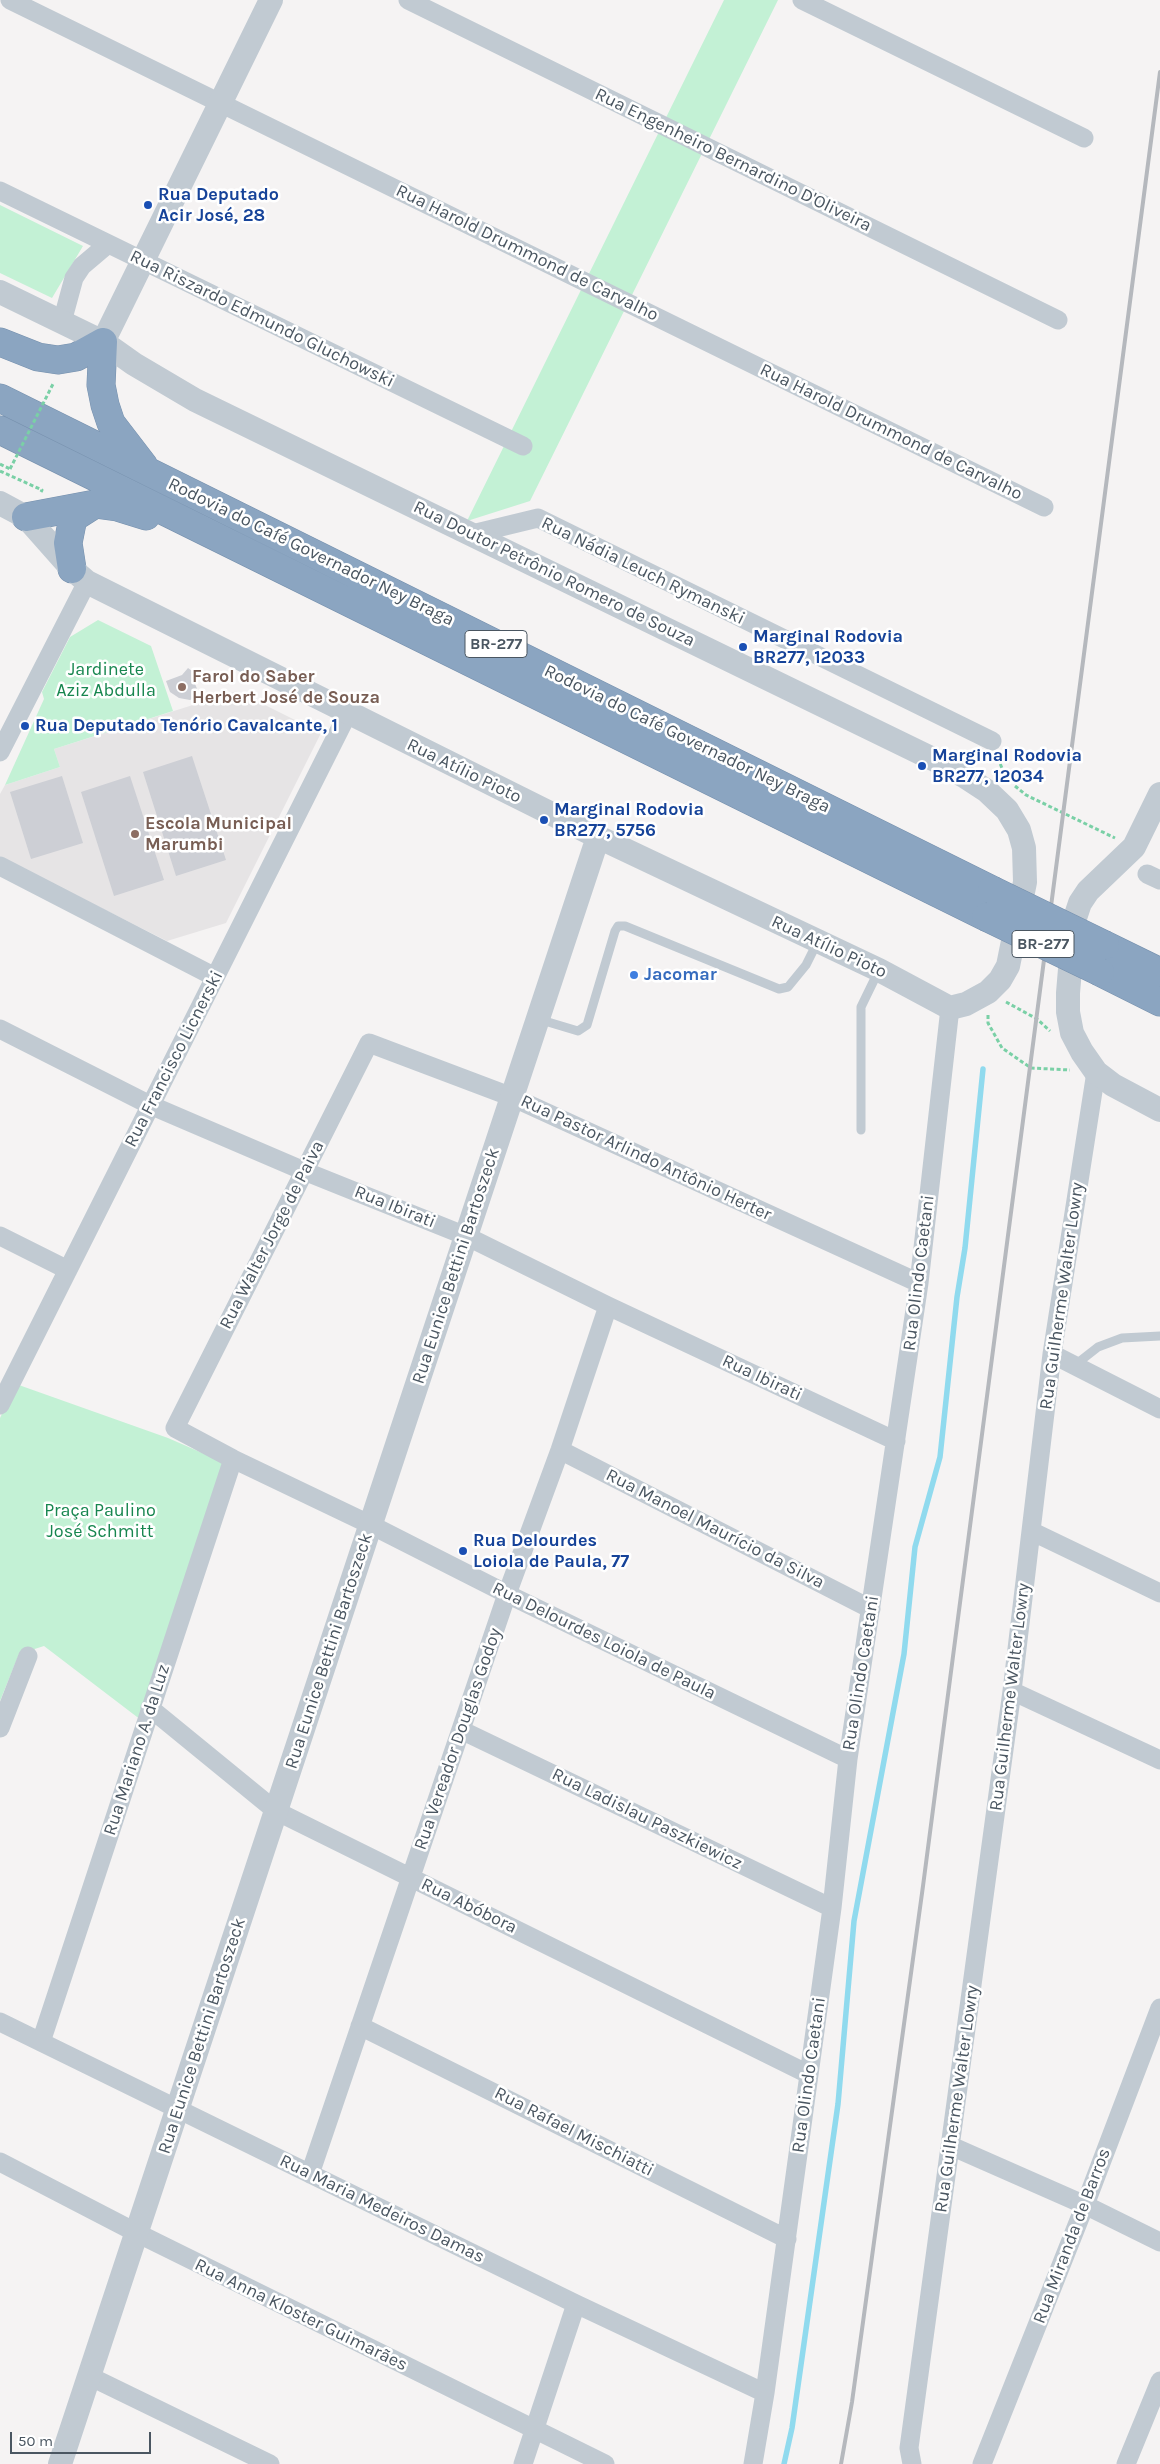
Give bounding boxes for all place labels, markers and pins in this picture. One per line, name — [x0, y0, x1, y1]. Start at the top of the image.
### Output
place label: Rua Deputado Acir José, 28 — [158, 184, 279, 226]
marker: Rua Deputado Acir José, 28 — [142, 199, 154, 211]
place label: Marginal Rodovia BR277, 12033 — [753, 626, 903, 669]
marker: Marginal Rodovia BR277, 12033 — [737, 641, 749, 653]
place label: Farol do Saber Herbert José de Souza — [192, 666, 380, 709]
marker: Farol do Saber Herbert José de Souza — [176, 681, 188, 693]
place label: Rua Deputado Tenório Cavalcante, 1 — [35, 715, 338, 737]
marker: Rua Deputado Tenório Cavalcante, 1 — [19, 720, 31, 732]
place label: Marginal Rodovia BR277, 12034 — [932, 745, 1082, 788]
marker: Marginal Rodovia BR277, 12034 — [916, 760, 928, 772]
place label: Marginal Rodovia BR277, 5756 — [554, 799, 704, 842]
place label: Escola Municipal Marumbi — [145, 813, 292, 856]
marker: Marginal Rodovia BR277, 5756 — [538, 814, 550, 826]
marker: Escola Municipal Marumbi — [129, 828, 141, 840]
place label: Jacomar — [644, 964, 717, 986]
marker: Jacomar — [628, 969, 640, 981]
place label: Rua Delourdes Loiola de Paula, 77 — [473, 1530, 629, 1572]
marker: Rua Delourdes Loiola de Paula, 77 — [457, 1545, 469, 1557]

